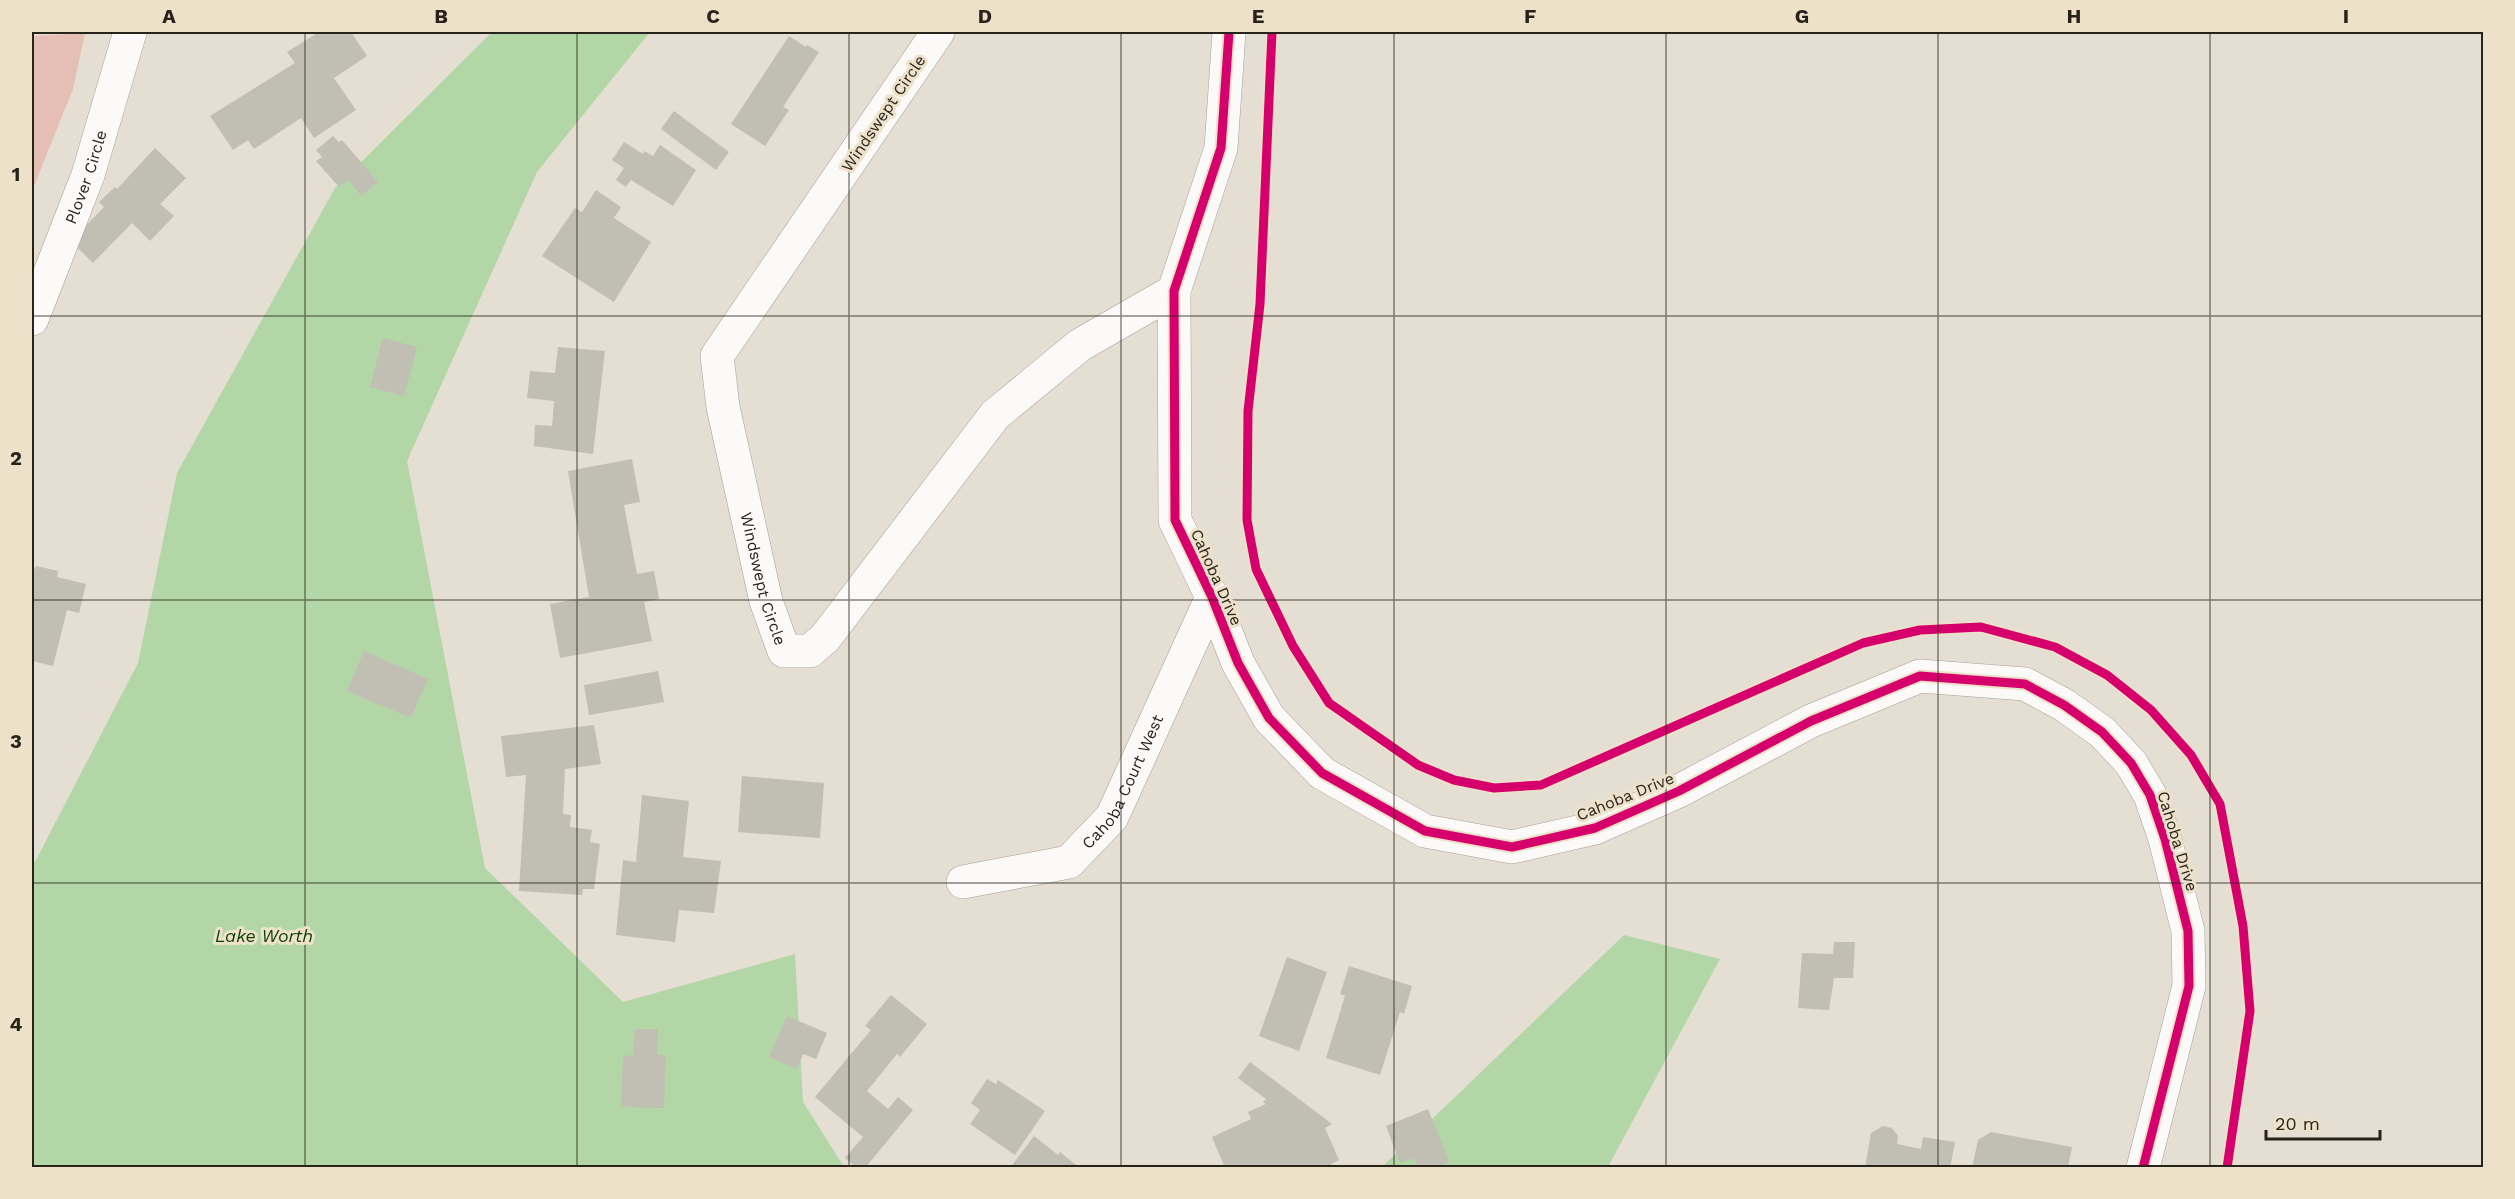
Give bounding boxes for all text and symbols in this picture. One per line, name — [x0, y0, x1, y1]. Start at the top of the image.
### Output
text: A — [162, 4, 176, 28]
text: B — [434, 4, 448, 28]
text: C — [706, 4, 720, 28]
text: D — [978, 4, 992, 28]
text: E — [1252, 4, 1264, 28]
text: F — [1524, 4, 1536, 28]
text: G — [1795, 4, 1809, 28]
text: H — [2067, 4, 2081, 28]
text: I — [2343, 4, 2349, 28]
street label: Windswept Circle — [837, 51, 929, 175]
street label: Plover Circle — [61, 128, 111, 227]
text: 1 — [12, 162, 20, 186]
text: 2 — [10, 446, 22, 470]
street label: Windswept Circle — [737, 511, 790, 648]
street label: Cahoba Drive — [1187, 526, 1246, 628]
street label: Cahoba Court West — [1078, 711, 1167, 853]
text: 3 — [10, 729, 22, 753]
street label: Cahoba Drive — [1574, 768, 1677, 825]
street label: Cahoba Drive — [2153, 789, 2202, 893]
water label: Lake Worth — [215, 925, 313, 946]
text: 4 — [10, 1012, 23, 1036]
scale bar — [2266, 1103, 2380, 1141]
text: 20 m — [2275, 1113, 2320, 1134]

